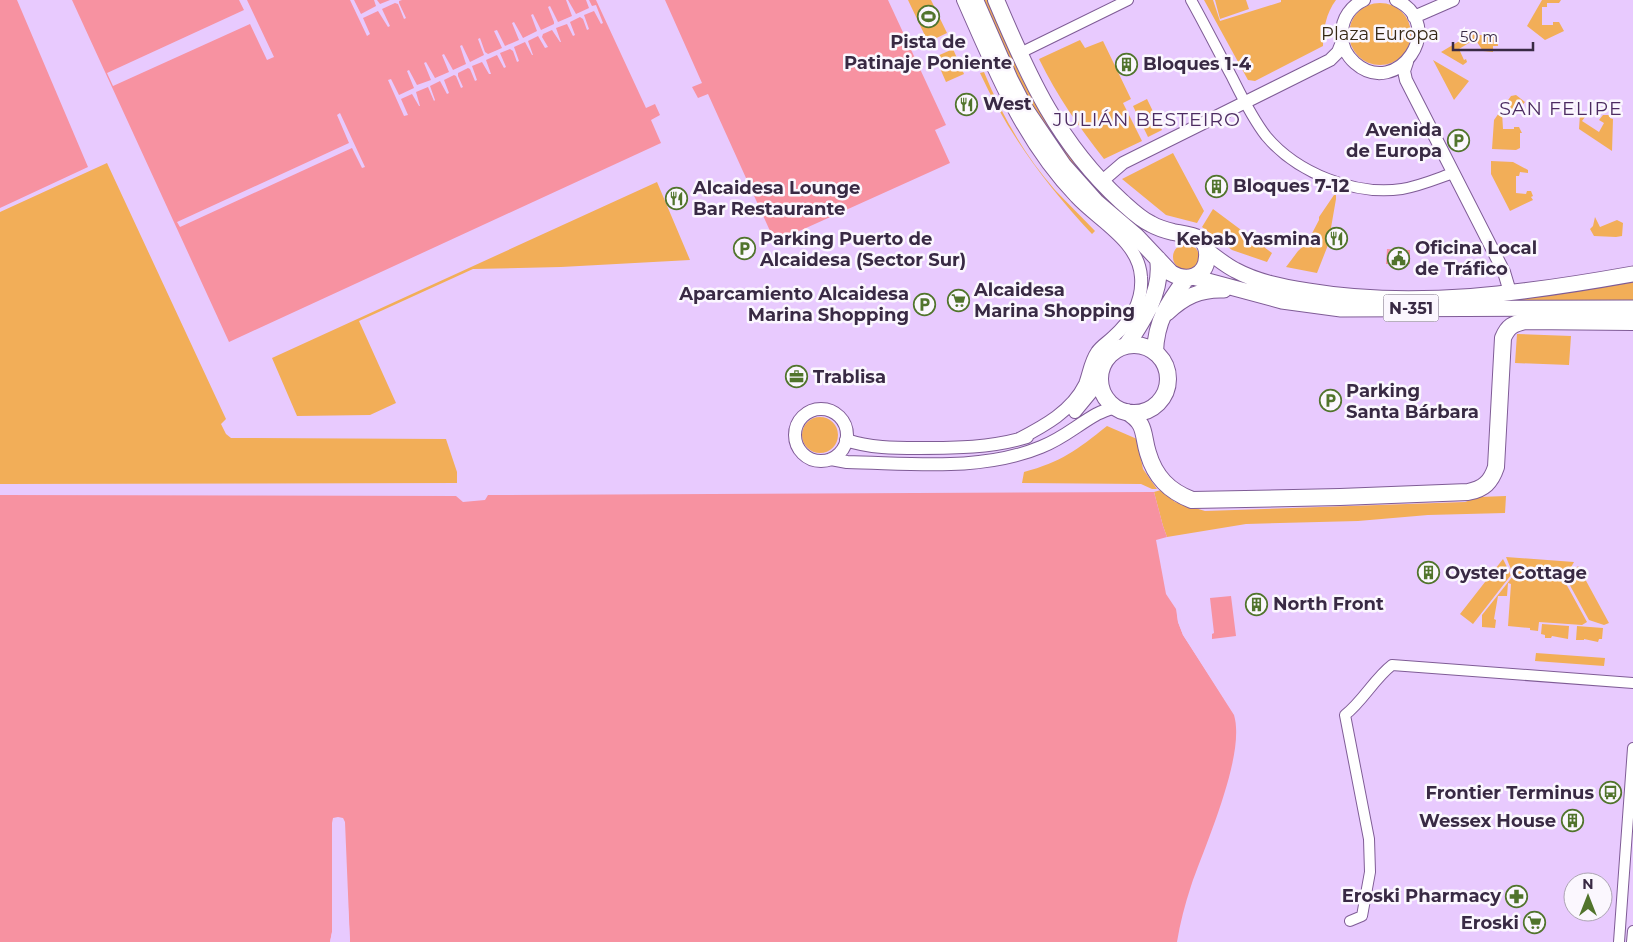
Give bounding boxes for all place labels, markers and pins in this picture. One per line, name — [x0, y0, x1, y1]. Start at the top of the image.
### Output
sports icon: Pista de Patinaje Poniente — [916, 5, 940, 29]
place label: Pista de Patinaje Poniente — [844, 31, 1012, 74]
building icon: Bloques 1-4 — [1115, 52, 1139, 76]
place label: Bloques 1-4 — [1143, 53, 1252, 75]
restaurant icon: West — [955, 92, 979, 116]
place label: West — [983, 93, 1032, 115]
place label: Avenida de Europa — [1346, 119, 1442, 162]
parking icon: Avenida de Europa — [1446, 128, 1470, 152]
building icon: Bloques 7-12 — [1205, 174, 1229, 198]
place label: Bloques 7-12 — [1233, 175, 1350, 197]
place label: Alcaidesa Lounge Bar Restaurante — [692, 177, 860, 220]
restaurant icon: Alcaidesa Lounge Bar Restaurante — [665, 186, 689, 210]
restaurant icon: Kebab Yasmina — [1325, 227, 1349, 251]
place label: Parking Puerto de Alcaidesa (Sector Sur) — [759, 228, 966, 271]
place label: Kebab Yasmina — [1176, 228, 1321, 250]
parking icon: Parking Puerto de Alcaidesa (Sector Sur) — [732, 237, 756, 261]
place label: Oficina Local de Tráfico — [1415, 237, 1537, 280]
public building icon: Oficina Local de Tráfico — [1387, 246, 1411, 270]
place label: Alcaidesa Marina Shopping — [973, 279, 1135, 322]
place label: Aparcamiento Alcaidesa Marina Shopping — [678, 283, 909, 326]
supermarket icon: Alcaidesa Marina Shopping — [946, 288, 970, 312]
parking icon: Aparcamiento Alcaidesa Marina Shopping — [913, 292, 937, 316]
office icon: Trablisa — [785, 365, 809, 389]
place label: Trablisa — [813, 366, 886, 388]
place label: Parking Santa Bárbara — [1346, 380, 1479, 423]
parking icon: Parking Santa Bárbara — [1318, 389, 1342, 413]
building icon: Oyster Cottage — [1417, 561, 1441, 585]
place label: Oyster Cottage — [1445, 562, 1587, 584]
building icon: North Front — [1245, 592, 1269, 616]
place label: North Front — [1273, 593, 1384, 615]
bus stop icon: Frontier Terminus — [1598, 781, 1622, 805]
place label: Frontier Terminus — [1426, 782, 1594, 804]
building icon: Wessex House — [1560, 809, 1584, 833]
place label: Wessex House — [1419, 810, 1556, 832]
pharmacy icon: Eroski Pharmacy — [1505, 884, 1529, 908]
place label: Eroski Pharmacy — [1342, 885, 1501, 907]
supermarket icon: Eroski — [1523, 911, 1547, 935]
place label: Eroski — [1461, 912, 1519, 934]

